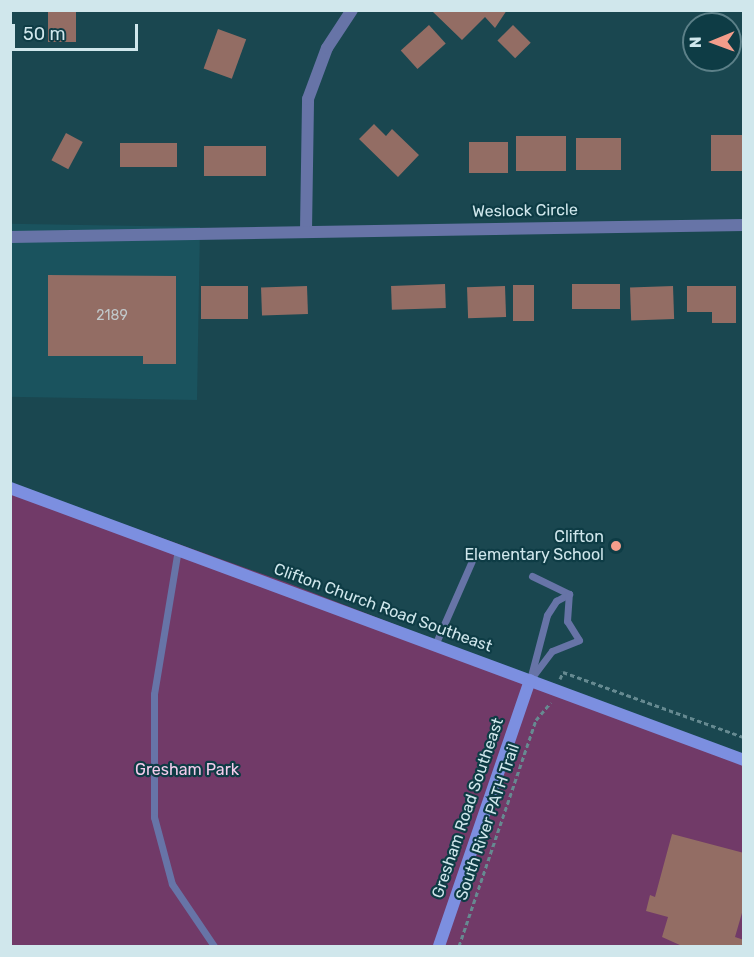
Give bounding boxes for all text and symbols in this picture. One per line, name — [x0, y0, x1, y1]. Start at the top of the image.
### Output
scale bar — [15, 12, 141, 50]
north arrow — [682, 12, 742, 72]
text: 50 m — [23, 23, 66, 45]
text: N — [686, 36, 705, 48]
street label: Weslock Circle — [472, 200, 578, 222]
house number: 2189 — [96, 308, 128, 324]
place label: Clifton Elementary School — [464, 527, 604, 565]
marker: Clifton Elementary School — [609, 539, 623, 553]
street label: Clifton Church Road Southeast — [271, 559, 495, 657]
street label: Gresham Road Southeast — [428, 715, 508, 901]
street label: South River PATH Trail — [452, 741, 524, 903]
park label: Gresham Park — [135, 760, 239, 780]

